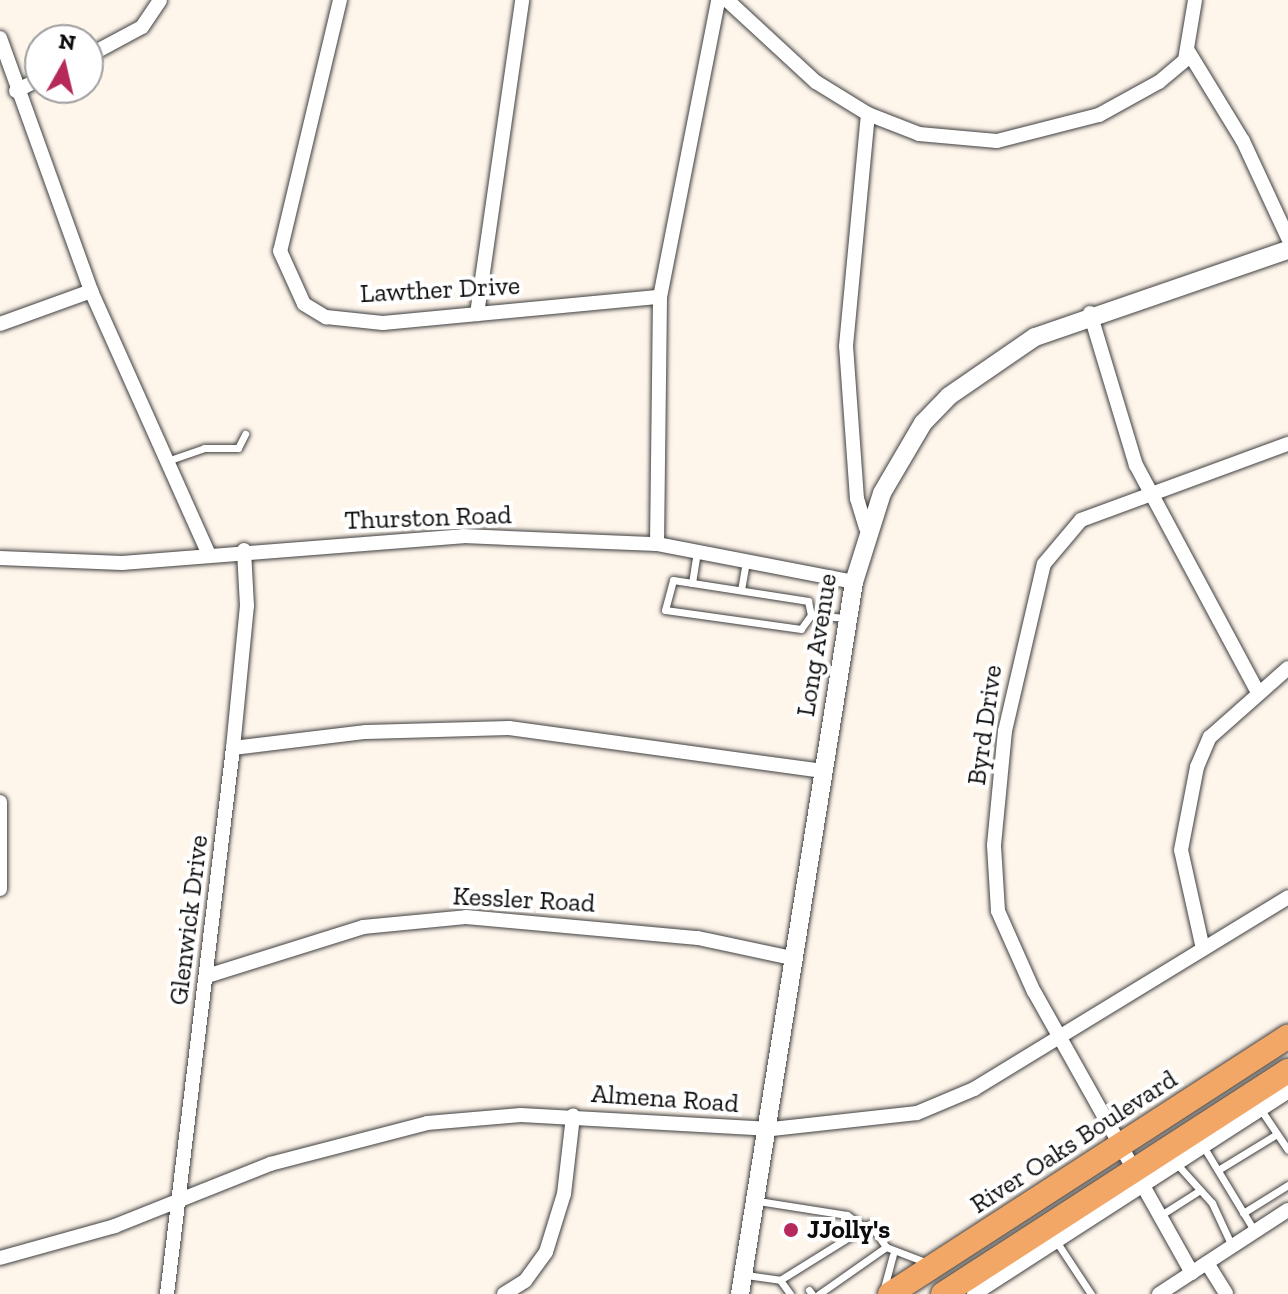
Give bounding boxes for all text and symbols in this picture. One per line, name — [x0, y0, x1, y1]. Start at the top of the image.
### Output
north arrow — [24, 24, 104, 104]
text: N — [57, 27, 77, 56]
street label: Lawther Drive — [359, 270, 521, 310]
street label: Thurston Road — [344, 499, 512, 537]
street label: Long Avenue — [790, 571, 844, 719]
street label: Byrd Drive — [961, 663, 1009, 787]
street label: Glenwick Drive — [163, 833, 215, 1007]
street label: Kessler Road — [452, 881, 596, 919]
street label: River Oaks Boulevard — [965, 1063, 1183, 1221]
street label: Almena Road — [590, 1078, 740, 1120]
place label: JJolly's — [807, 1214, 890, 1246]
marker: JJolly's — [782, 1221, 800, 1239]

